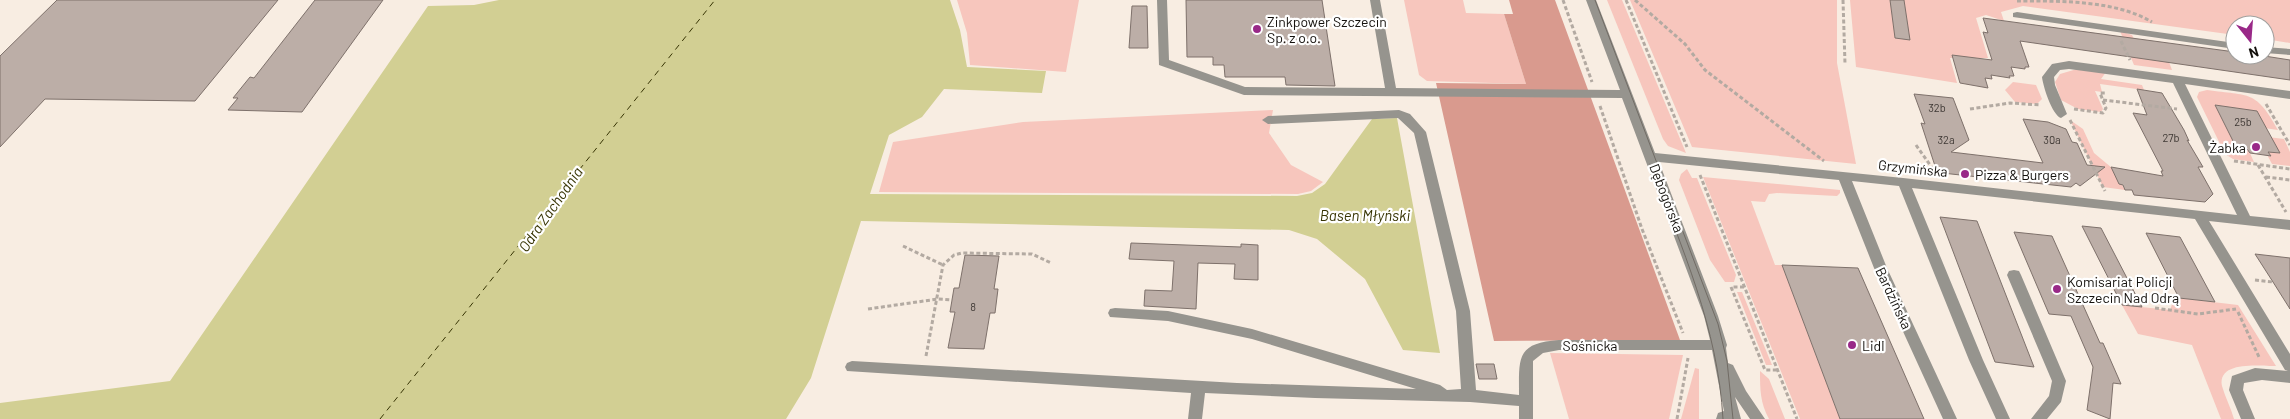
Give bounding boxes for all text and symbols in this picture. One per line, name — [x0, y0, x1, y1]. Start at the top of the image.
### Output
place label: Zinkpower Szczecin Sp. z o.o. — [1267, 13, 1387, 46]
north arrow — [2225, 15, 2275, 65]
marker: Zinkpower Szczecin Sp. z o.o. — [1251, 23, 1263, 35]
text: N — [2247, 43, 2261, 62]
house number: 32b — [1928, 101, 1946, 114]
house number: 25b — [2234, 115, 2252, 128]
house number: 27b — [2162, 131, 2180, 144]
house number: 32a — [1937, 133, 1955, 146]
house number: 30a — [2043, 133, 2061, 146]
place label: Żabka — [2209, 139, 2246, 156]
marker: Żabka — [2250, 141, 2262, 153]
street label: Grzymińska — [1877, 156, 1949, 180]
street label: Dębogórska — [1646, 161, 1688, 235]
water label: Odra Zachodnia — [514, 163, 586, 255]
place label: Pizza & Burgers — [1975, 166, 2069, 183]
marker: Pizza & Burgers — [1959, 168, 1971, 180]
water label: Basen Młyński — [1320, 206, 1410, 224]
street label: Bardzińska — [1872, 264, 1916, 332]
place label: Komisariat Policji Szczecin Nad Odrą — [2067, 273, 2179, 306]
marker: Komisariat Policji Szczecin Nad Odrą — [2051, 283, 2063, 295]
house number: 8 — [970, 300, 976, 313]
street label: Sośnicka — [1562, 337, 1618, 354]
place label: Lidl — [1862, 337, 1884, 354]
marker: Lidl — [1846, 339, 1858, 351]

